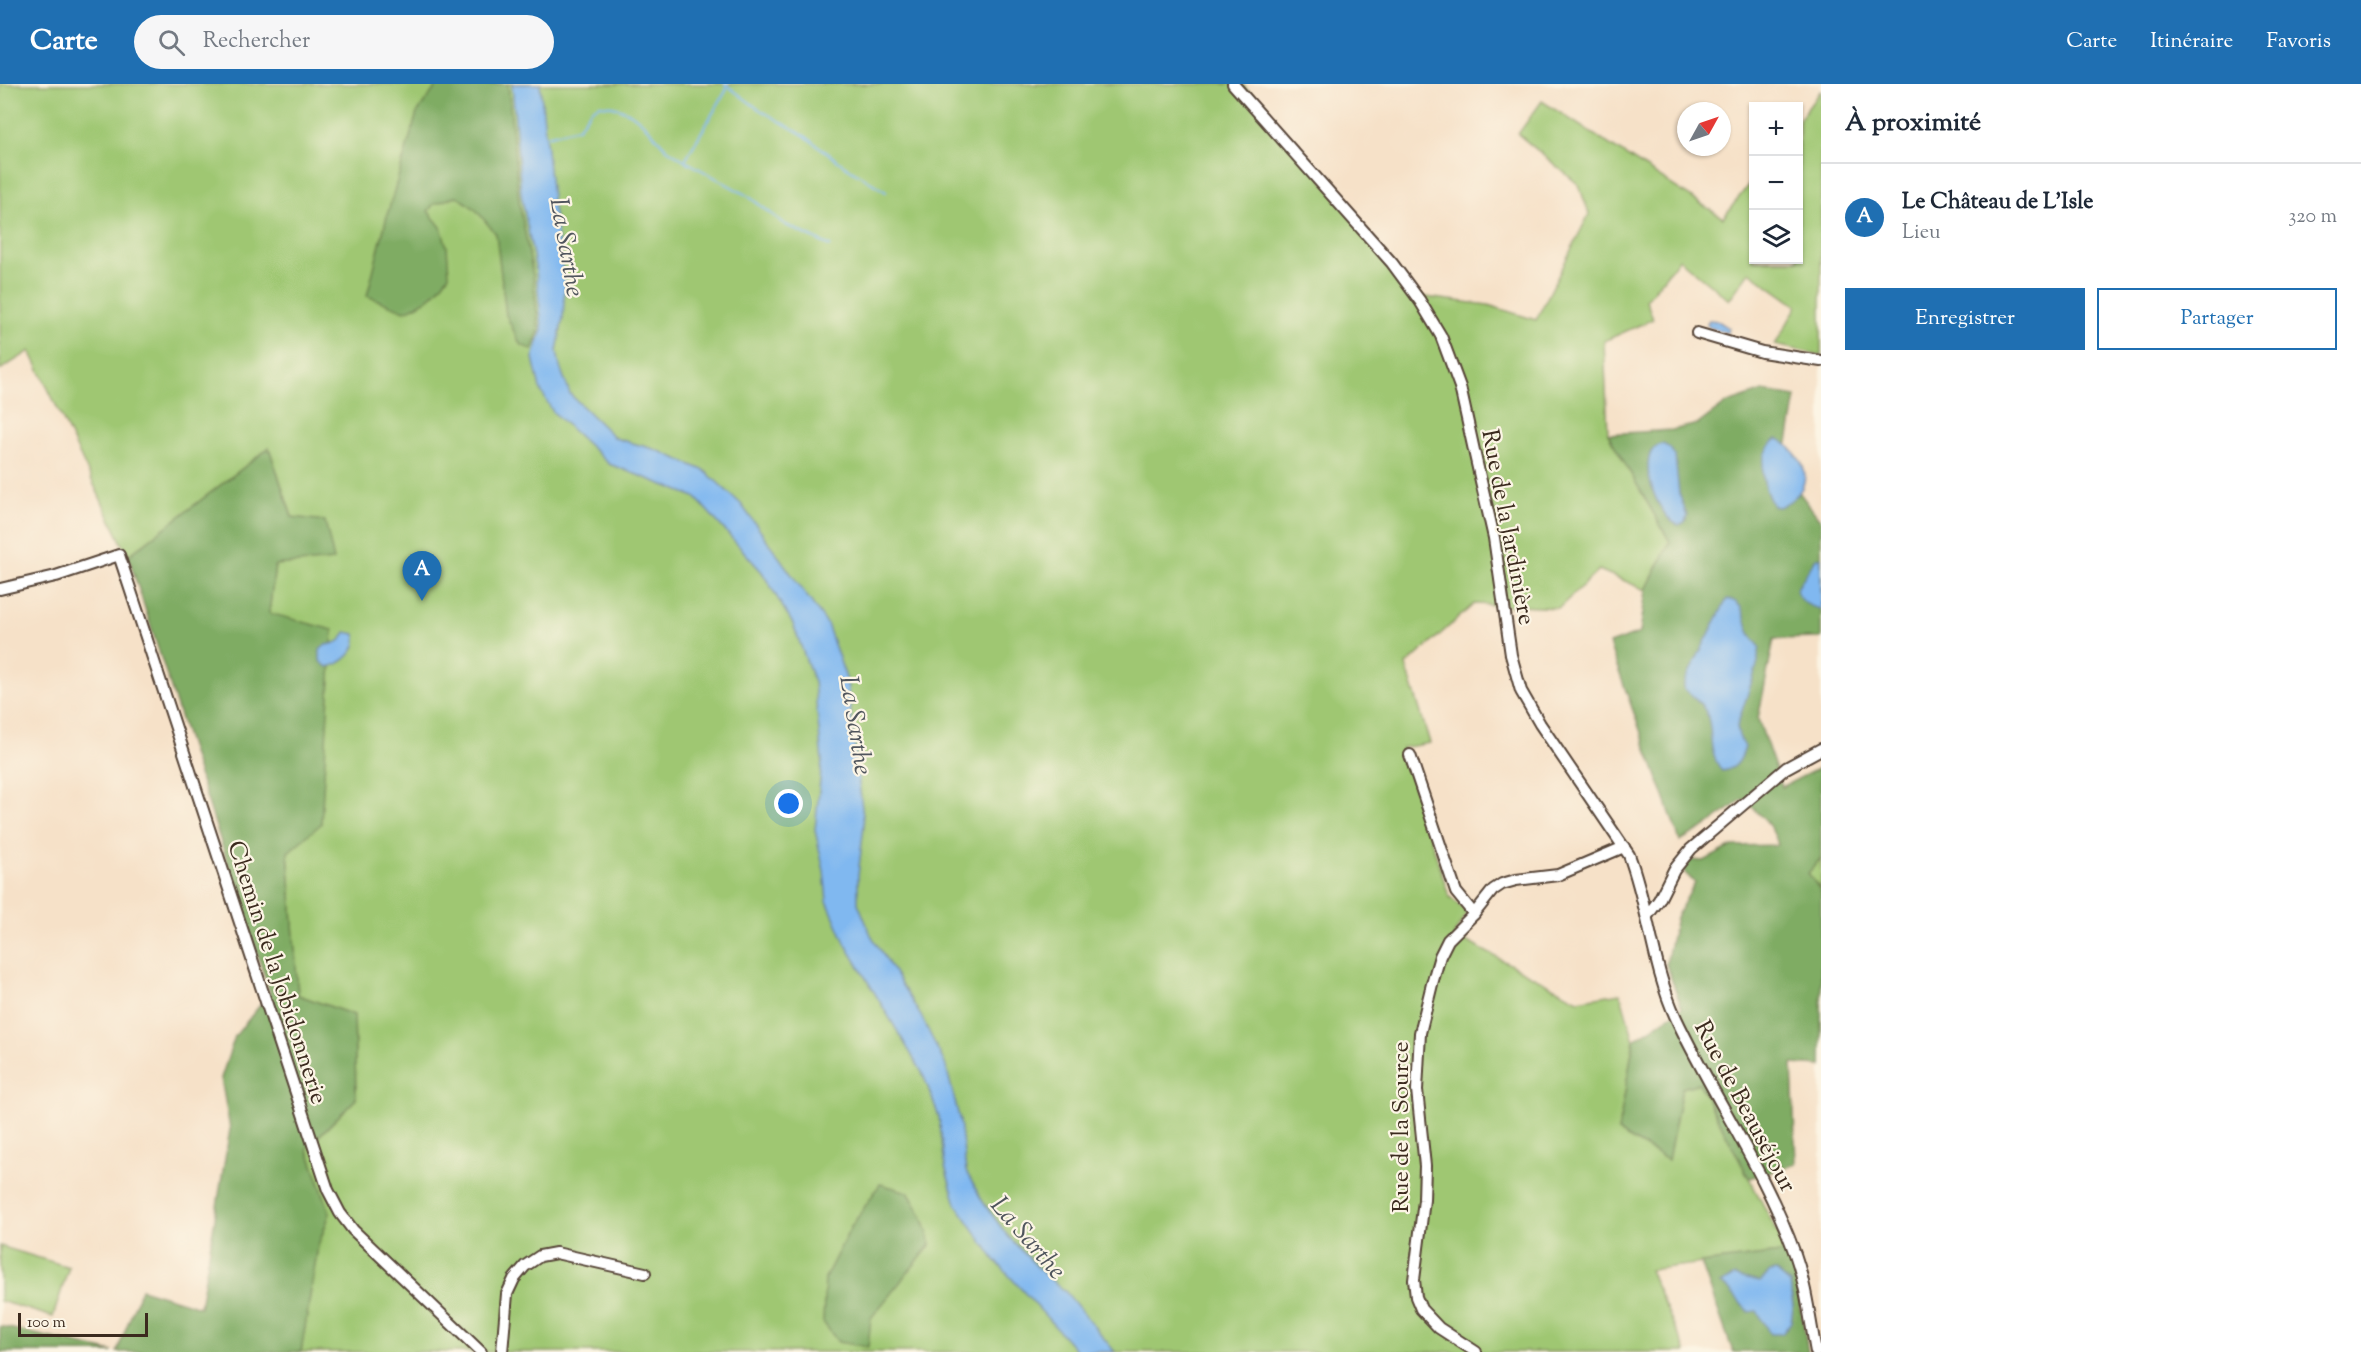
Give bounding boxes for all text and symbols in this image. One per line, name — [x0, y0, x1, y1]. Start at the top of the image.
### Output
search box — [134, 15, 554, 69]
text: Carte — [30, 22, 98, 62]
icon: search — [155, 26, 188, 59]
text: Rechercher — [203, 26, 310, 58]
text: Carte — [2066, 27, 2117, 57]
text: Itinéraire — [2150, 27, 2233, 57]
text: Favoris — [2266, 27, 2331, 57]
north arrow — [1677, 102, 1731, 156]
map controls — [1749, 102, 1803, 264]
button: + — [1749, 102, 1803, 156]
text: À proximité — [1845, 105, 1981, 142]
button: − — [1749, 156, 1803, 210]
text: Le Château de L'Isle — [1902, 187, 2093, 219]
water label: La Sarthe — [539, 195, 592, 300]
text: A — [1856, 203, 1873, 232]
text: 320 m — [2288, 203, 2337, 232]
button: layers — [1749, 210, 1803, 264]
text: Lieu — [1902, 219, 1940, 248]
button: Enregistrer — [1845, 288, 2085, 350]
button: Partager — [2097, 288, 2337, 350]
street label: Rue de la Jardinière — [1471, 427, 1543, 628]
pin: A — [402, 552, 442, 601]
water label: La Sarthe — [828, 673, 881, 778]
your location — [774, 789, 803, 818]
street label: Chemin de la Jobidonnerie — [217, 837, 335, 1109]
street label: Rue de Beauséjour — [1685, 1015, 1804, 1199]
street label: Rue de la Source — [1385, 1041, 1419, 1213]
water label: La Sarthe — [980, 1189, 1074, 1288]
scale bar — [18, 1310, 148, 1338]
text: 100 m — [27, 1312, 66, 1335]

